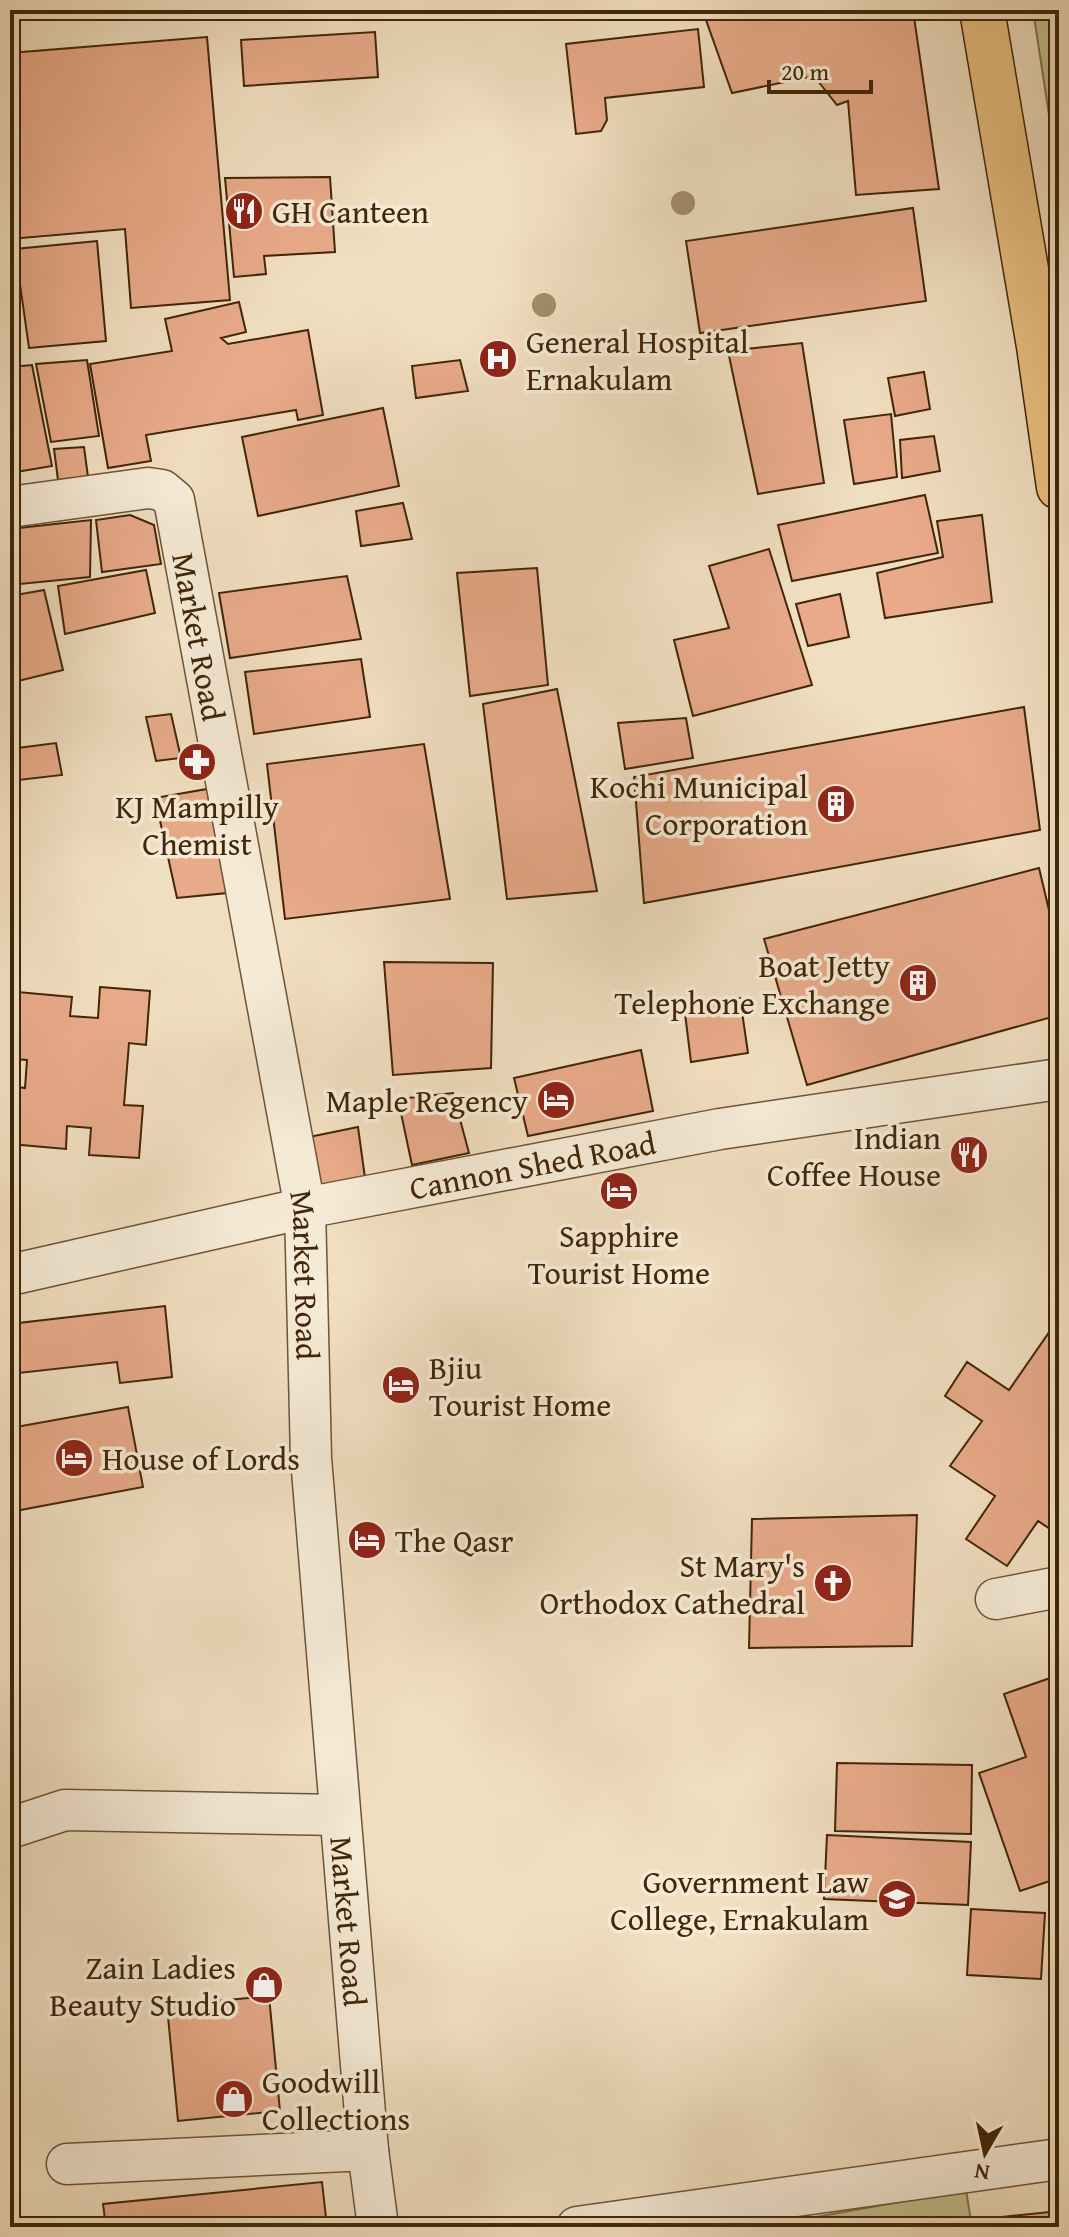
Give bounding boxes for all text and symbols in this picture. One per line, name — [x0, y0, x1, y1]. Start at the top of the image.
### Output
scale bar — [769, 44, 871, 94]
text: 20 m — [781, 54, 829, 89]
place label: GH Canteen — [272, 188, 429, 235]
restaurant icon: GH Canteen — [223, 190, 265, 232]
place label: General Hospital Ernakulam — [526, 318, 749, 402]
hospital icon: General Hospital Ernakulam — [477, 338, 519, 380]
street label: Market Road — [161, 549, 238, 725]
pharmacy icon: KJ Mampilly Chemist — [176, 741, 218, 783]
place label: Kochi Municipal Corporation — [590, 763, 808, 847]
place label: KJ Mampilly Chemist — [115, 783, 279, 867]
building icon: Kochi Municipal Corporation — [815, 783, 857, 825]
place label: Boat Jetty Telephone Exchange — [615, 942, 890, 1026]
building icon: Boat Jetty Telephone Exchange — [897, 962, 939, 1004]
place label: Maple Regency — [326, 1077, 528, 1124]
hotel icon: Maple Regency — [535, 1079, 577, 1121]
place label: Indian Coffee House — [767, 1114, 941, 1198]
street label: Cannon Shed Road — [405, 1118, 659, 1211]
restaurant icon: Indian Coffee House — [948, 1134, 990, 1176]
hotel icon: Sapphire Tourist Home — [598, 1170, 640, 1212]
street label: Market Road — [279, 1186, 332, 1361]
place label: Sapphire Tourist Home — [528, 1212, 710, 1296]
place label: Bjiu Tourist Home — [429, 1344, 611, 1428]
hotel icon: Bjiu Tourist Home — [380, 1364, 422, 1406]
place label: House of Lords — [102, 1435, 300, 1482]
hotel icon: House of Lords — [53, 1437, 95, 1479]
place label: The Qasr — [395, 1517, 513, 1564]
hotel icon: The Qasr — [346, 1519, 388, 1561]
place label: St Mary's Orthodox Cathedral — [540, 1542, 805, 1626]
church icon: St Mary's Orthodox Cathedral — [812, 1562, 854, 1604]
street label: Market Road — [319, 1834, 380, 2008]
place label: Government Law College, Ernakulam — [610, 1858, 869, 1942]
school or university icon: Government Law College, Ernakulam — [876, 1878, 918, 1920]
place label: Zain Ladies Beauty Studio — [50, 1944, 236, 2028]
shop icon: Zain Ladies Beauty Studio — [243, 1964, 285, 2006]
place label: Goodwill Collections — [262, 2058, 410, 2142]
shop icon: Goodwill Collections — [213, 2078, 255, 2120]
north arrow — [945, 2113, 1025, 2193]
text: N — [972, 2156, 992, 2190]

